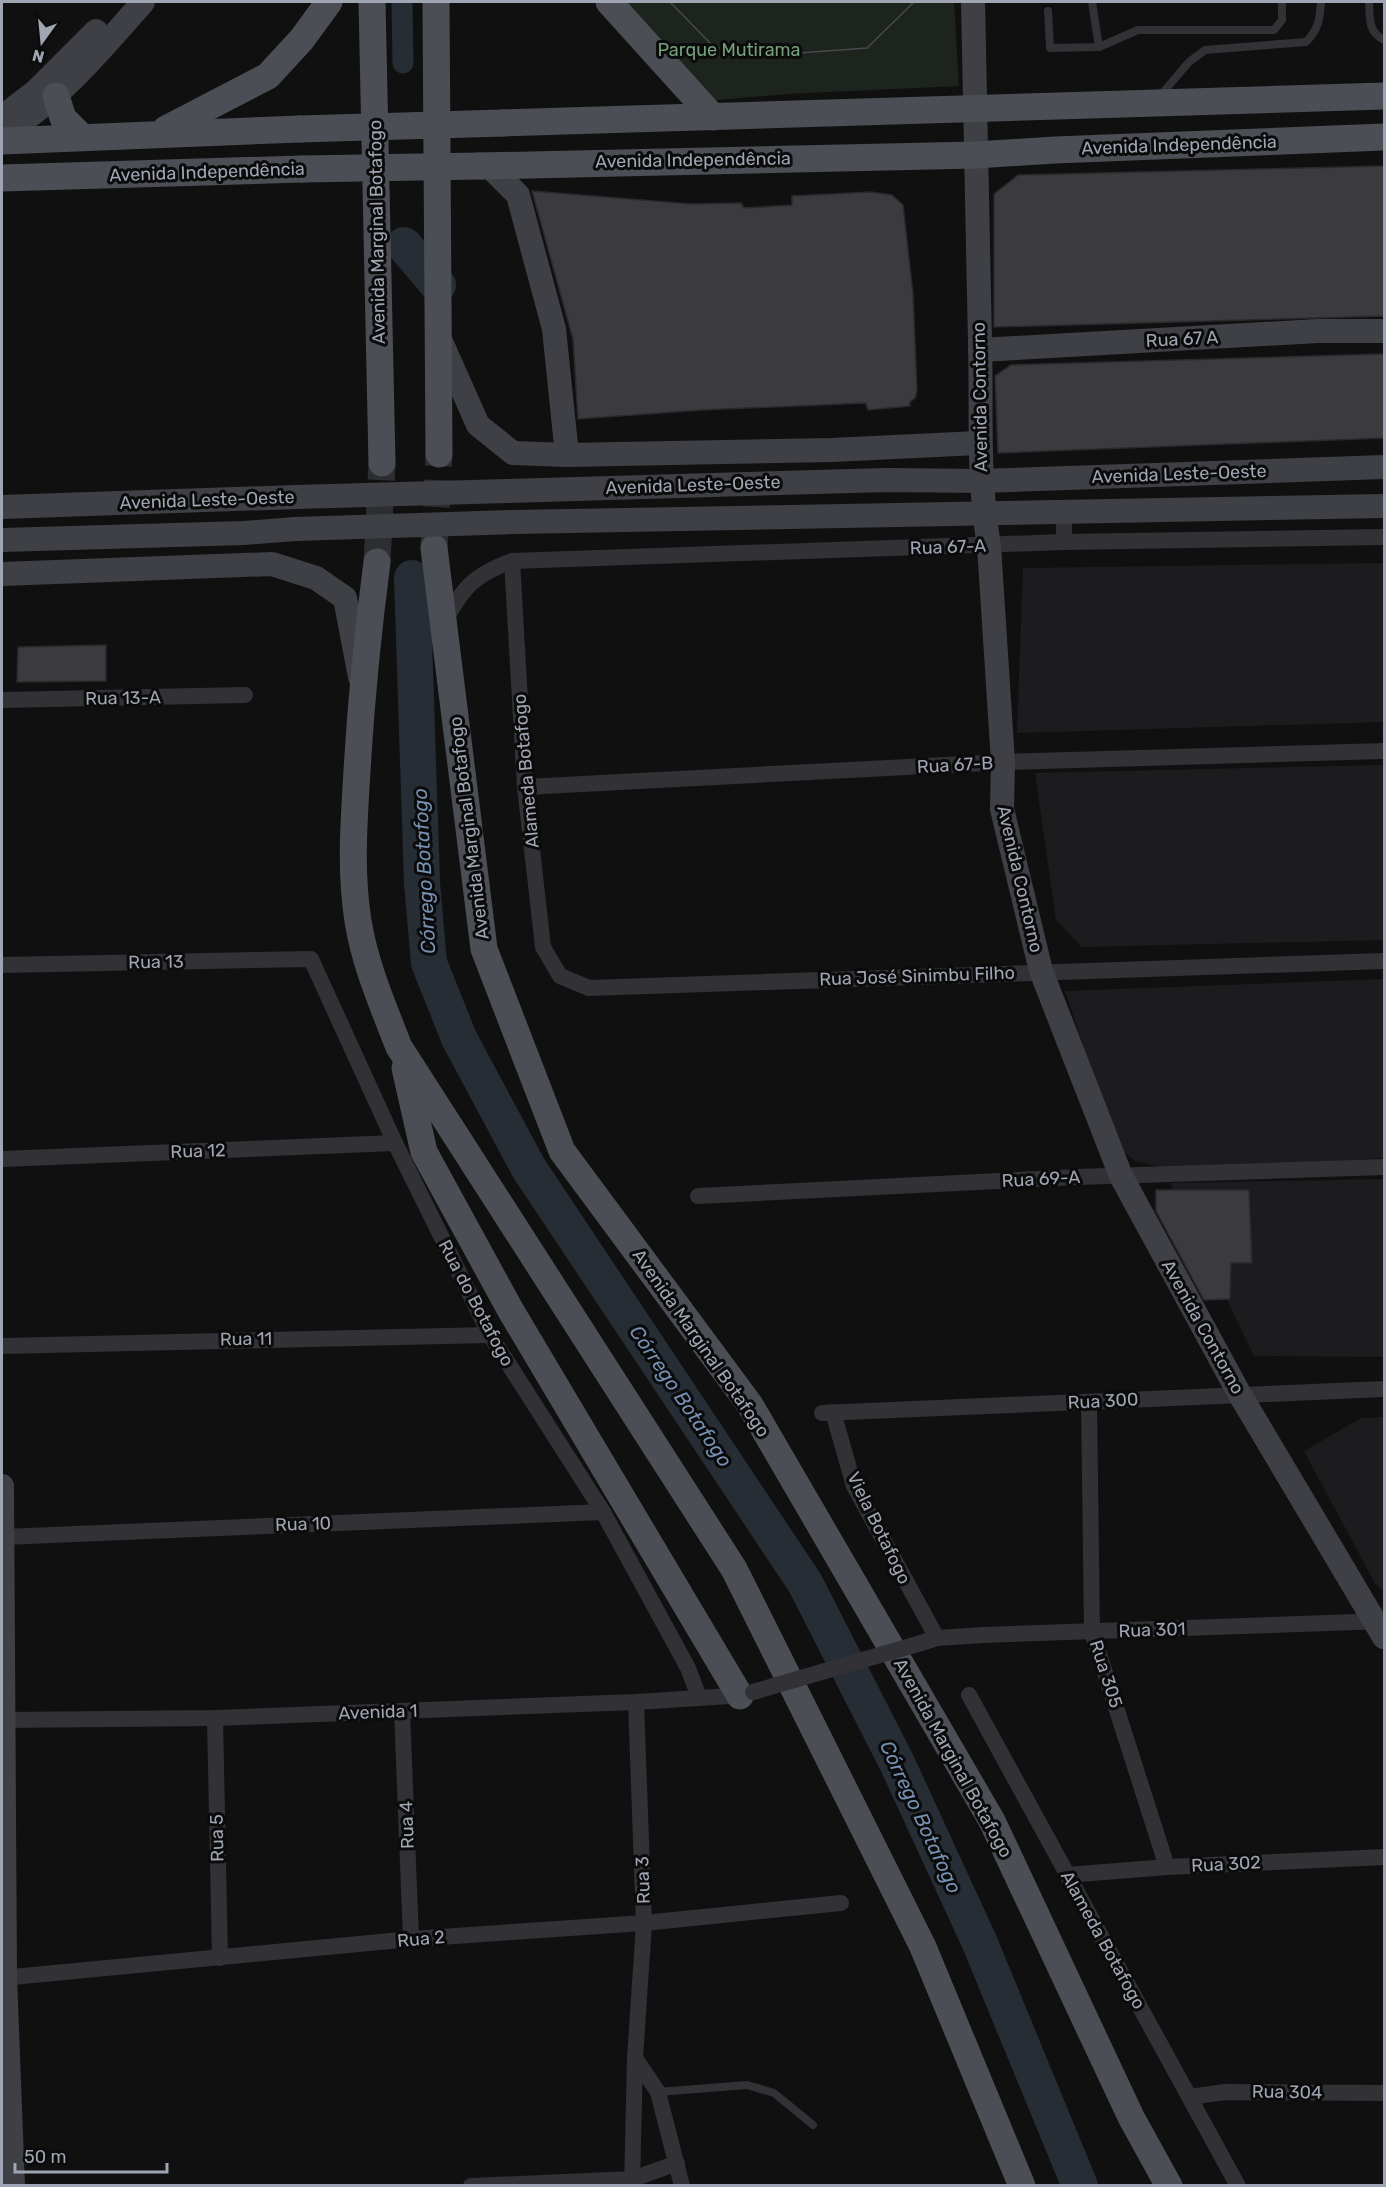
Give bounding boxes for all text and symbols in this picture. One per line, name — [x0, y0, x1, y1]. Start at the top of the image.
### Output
north arrow — [12, 12, 72, 72]
park label: Parque Mutirama — [657, 39, 801, 61]
text: N — [30, 45, 46, 67]
street label: Avenida Marginal Botafogo — [364, 120, 390, 344]
street label: Avenida Independência — [1081, 131, 1277, 159]
street label: Avenida Independência — [595, 147, 791, 173]
street label: Avenida Independência — [109, 158, 305, 186]
street label: Avenida Contorno — [968, 322, 992, 472]
street label: Rua 67 A — [1145, 326, 1219, 352]
street label: Avenida Leste-Oeste — [1091, 460, 1267, 488]
street label: Avenida Leste-Oeste — [605, 471, 781, 499]
street label: Avenida Leste-Oeste — [119, 486, 295, 514]
street label: Rua 67-A — [910, 535, 986, 559]
street label: Rua 13-A — [85, 686, 161, 710]
street label: Alameda Botafogo — [508, 693, 544, 849]
street label: Avenida Marginal Botafogo — [444, 715, 494, 941]
street label: Rua 67-B — [916, 752, 994, 778]
water label: Córrego Botafogo — [408, 788, 440, 954]
street label: Avenida Contorno — [992, 803, 1048, 955]
street label: Rua 13 — [128, 951, 184, 973]
street label: Rua José Sinimbu Filho — [819, 962, 1015, 990]
street label: Rua 12 — [170, 1139, 226, 1163]
street label: Rua 69-A — [1001, 1166, 1081, 1192]
street label: Rua do Botafogo — [433, 1236, 519, 1370]
street label: Avenida Marginal Botafogo — [628, 1245, 774, 1441]
street label: Avenida Contorno — [1157, 1256, 1249, 1398]
water label: Córrego Botafogo — [625, 1321, 737, 1471]
street label: Rua 11 — [220, 1328, 272, 1350]
street label: Rua 300 — [1067, 1388, 1139, 1414]
street label: Viela Botafogo — [842, 1468, 916, 1588]
street label: Rua 10 — [275, 1512, 331, 1536]
street label: Rua 301 — [1118, 1618, 1186, 1642]
street label: Rua 305 — [1085, 1637, 1127, 1711]
street label: Avenida Marginal Botafogo — [889, 1655, 1017, 1861]
street label: Avenida 1 — [338, 1700, 418, 1724]
water label: Córrego Botafogo — [875, 1737, 967, 1897]
street label: Rua 4 — [395, 1801, 419, 1849]
street label: Rua 5 — [206, 1814, 228, 1862]
street label: Rua 302 — [1191, 1851, 1261, 1877]
street label: Rua 3 — [631, 1856, 655, 1904]
street label: Alameda Botafogo — [1056, 1867, 1150, 2013]
street label: Rua 2 — [396, 1926, 446, 1952]
street label: Rua 304 — [1252, 2080, 1322, 2104]
scale bar — [15, 2136, 166, 2174]
text: 50 m — [24, 2146, 67, 2168]

